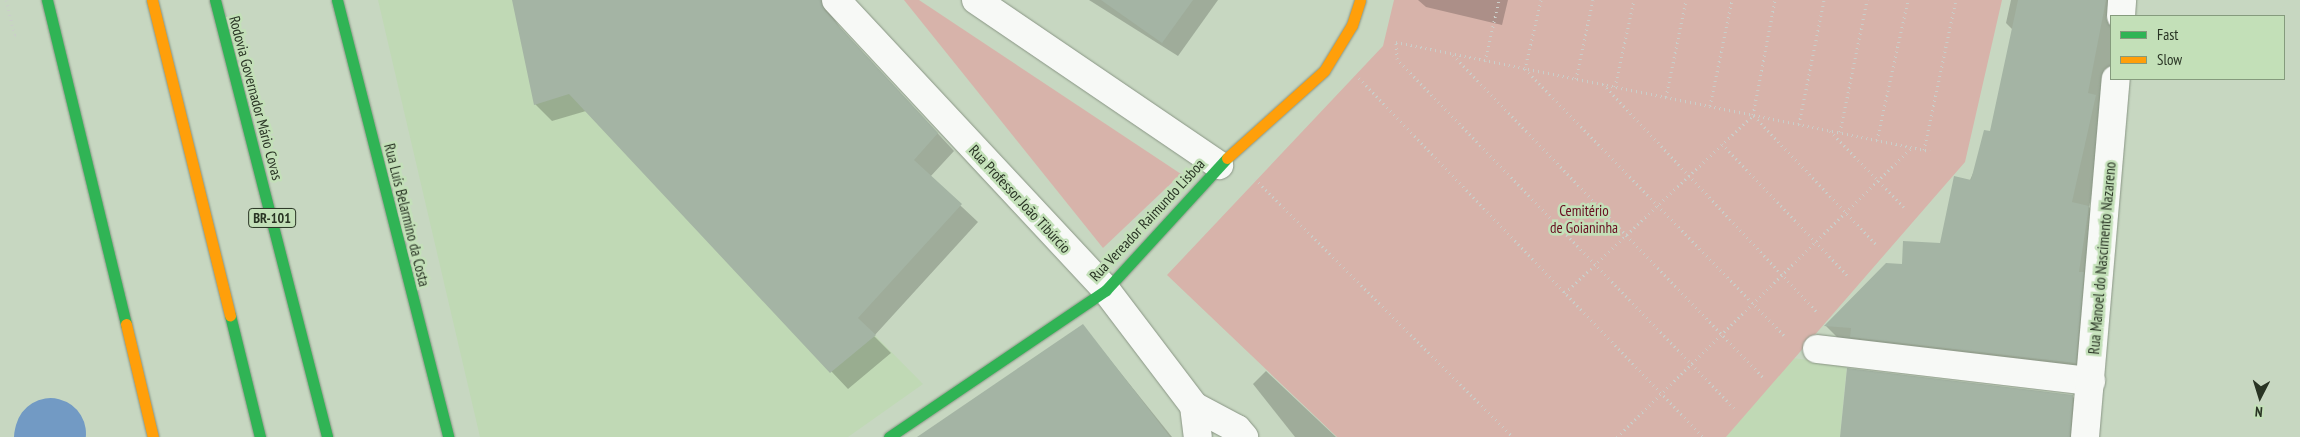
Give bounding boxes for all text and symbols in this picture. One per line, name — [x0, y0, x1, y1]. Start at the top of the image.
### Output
street label: Rodovia Governador Mário Covas — [225, 14, 287, 182]
legend — [2110, 15, 2285, 80]
text: Fast — [2157, 25, 2178, 44]
text: Slow — [2157, 50, 2182, 69]
street label: Rua Professor João Tibúrcio — [965, 141, 1075, 257]
street label: Rua Luís Belarmino da Costa — [381, 142, 433, 288]
street label: Rua Vereador Raimundo Lisboa — [1086, 155, 1208, 285]
street label: Rua Manoel do Nascimento Nazareno — [2085, 161, 2119, 355]
park label: Cemitério de Goianinha — [1550, 201, 1618, 236]
road number: BR-101 — [247, 207, 297, 230]
north arrow — [2235, 372, 2285, 422]
text: N — [2254, 403, 2263, 421]

